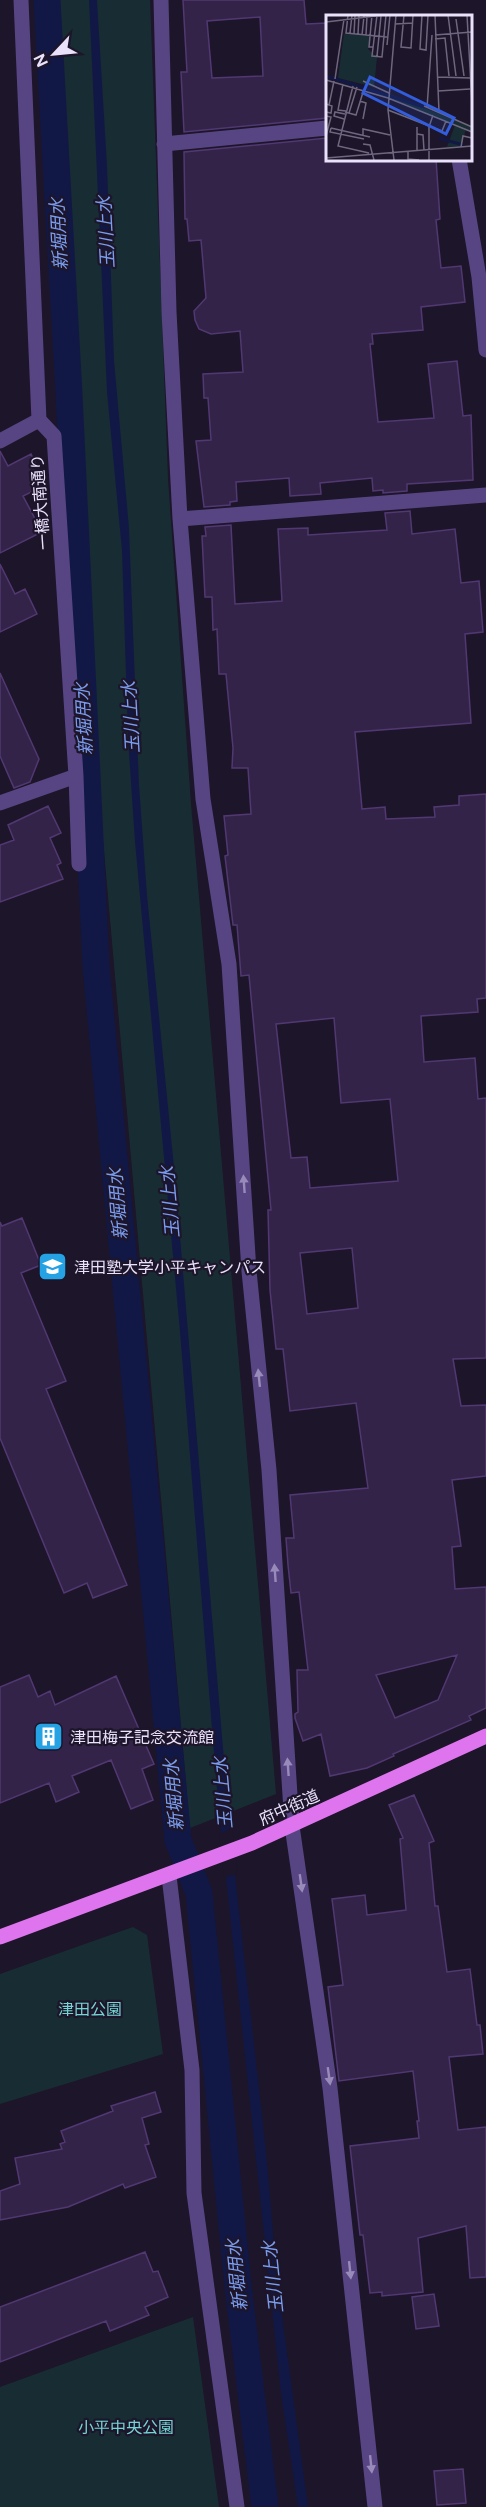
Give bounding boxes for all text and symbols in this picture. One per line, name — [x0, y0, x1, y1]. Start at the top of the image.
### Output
inset map — [326, 15, 471, 160]
north arrow — [24, 24, 84, 84]
text: N — [30, 51, 52, 70]
water label: 玉川上水 — [93, 193, 119, 269]
water label: 新堀用水 — [46, 195, 72, 271]
street label: 一橋大南通り — [28, 453, 53, 551]
water label: 玉川上水 — [118, 678, 144, 754]
water label: 新堀用水 — [71, 680, 97, 756]
water label: 玉川上水 — [156, 1163, 184, 1239]
water label: 新堀用水 — [104, 1165, 132, 1241]
one-way arrow — [239, 1174, 248, 1193]
school or university icon: 津田塾大学小平キャンパス — [37, 1251, 69, 1283]
place label: 津田塾大学小平キャンパス — [74, 1258, 266, 1277]
one-way arrow — [254, 1369, 264, 1388]
one-way arrow — [271, 1563, 280, 1582]
building icon: 津田梅子記念交流館 — [33, 1721, 65, 1753]
place label: 津田梅子記念交流館 — [70, 1728, 214, 1747]
water label: 玉川上水 — [209, 1754, 237, 1830]
water label: 新堀用水 — [160, 1756, 188, 1832]
one-way arrow — [284, 1758, 293, 1777]
street label: 府中街道 — [256, 1786, 322, 1829]
one-way arrow — [296, 1874, 305, 1893]
park label: 津田公園 — [58, 2000, 122, 2019]
one-way arrow — [324, 2067, 333, 2086]
water label: 新堀用水 — [222, 2236, 252, 2312]
water label: 玉川上水 — [258, 2238, 288, 2314]
one-way arrow — [345, 2261, 355, 2280]
park label: 小平中央公園 — [78, 2418, 174, 2437]
one-way arrow — [366, 2455, 376, 2474]

